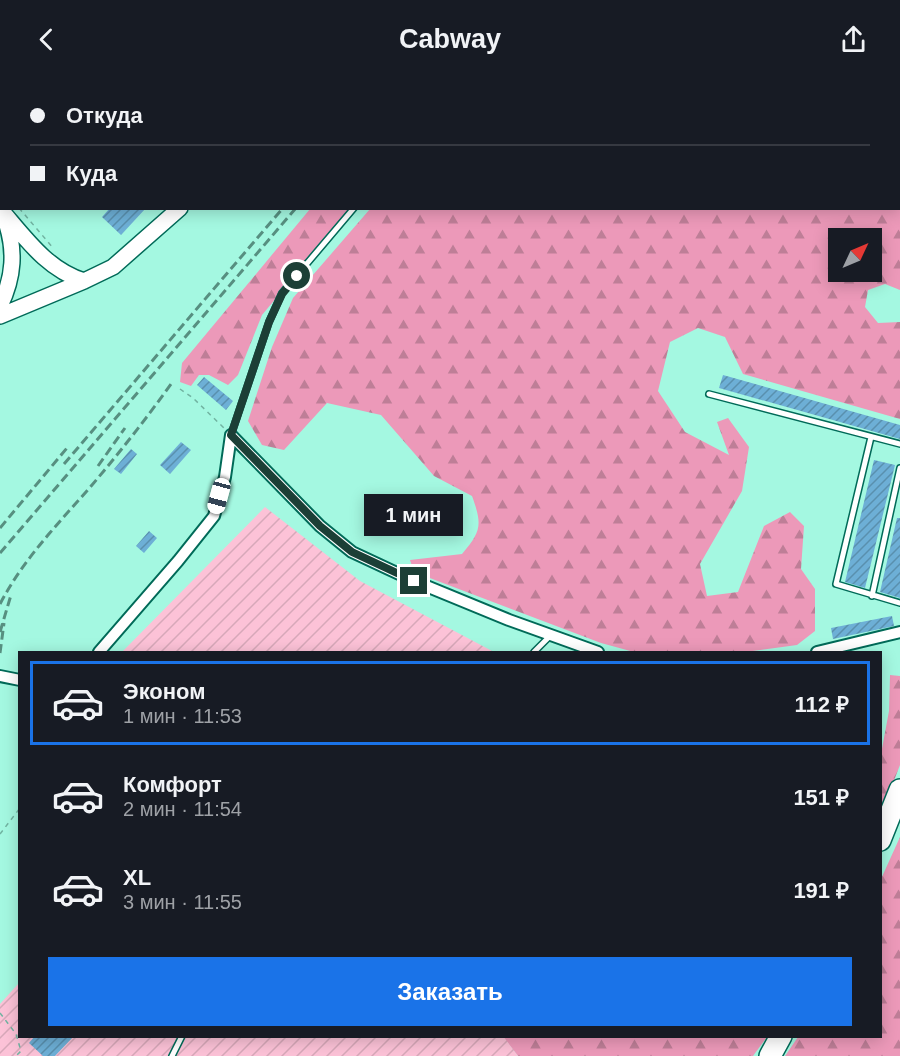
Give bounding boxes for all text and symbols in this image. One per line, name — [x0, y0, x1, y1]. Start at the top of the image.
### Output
icon: back — [30, 23, 63, 56]
icon: share — [837, 23, 870, 56]
text: Cabway — [399, 24, 501, 54]
text: Откуда — [66, 103, 143, 128]
text: Куда — [66, 161, 117, 186]
north arrow — [828, 228, 882, 282]
map controls — [828, 228, 882, 282]
route start — [283, 262, 310, 289]
car — [206, 476, 232, 516]
callout: 1 мин — [364, 494, 464, 536]
text: 1 мин — [386, 504, 441, 526]
route end — [400, 567, 427, 594]
icon: car — [51, 676, 105, 730]
text: Эконом — [123, 679, 206, 704]
text: 112 ₽ — [795, 692, 849, 717]
text: 1 мин · 11:53 — [123, 705, 242, 727]
icon: car — [51, 769, 105, 823]
text: Комфорт — [123, 772, 222, 797]
text: 151 ₽ — [793, 785, 849, 810]
text: 2 мин · 11:54 — [123, 798, 242, 820]
icon: car — [51, 862, 105, 916]
text: XL — [123, 865, 151, 890]
text: 191 ₽ — [793, 878, 849, 903]
text: 3 мин · 11:55 — [123, 891, 242, 913]
button: Заказать — [48, 957, 852, 1026]

